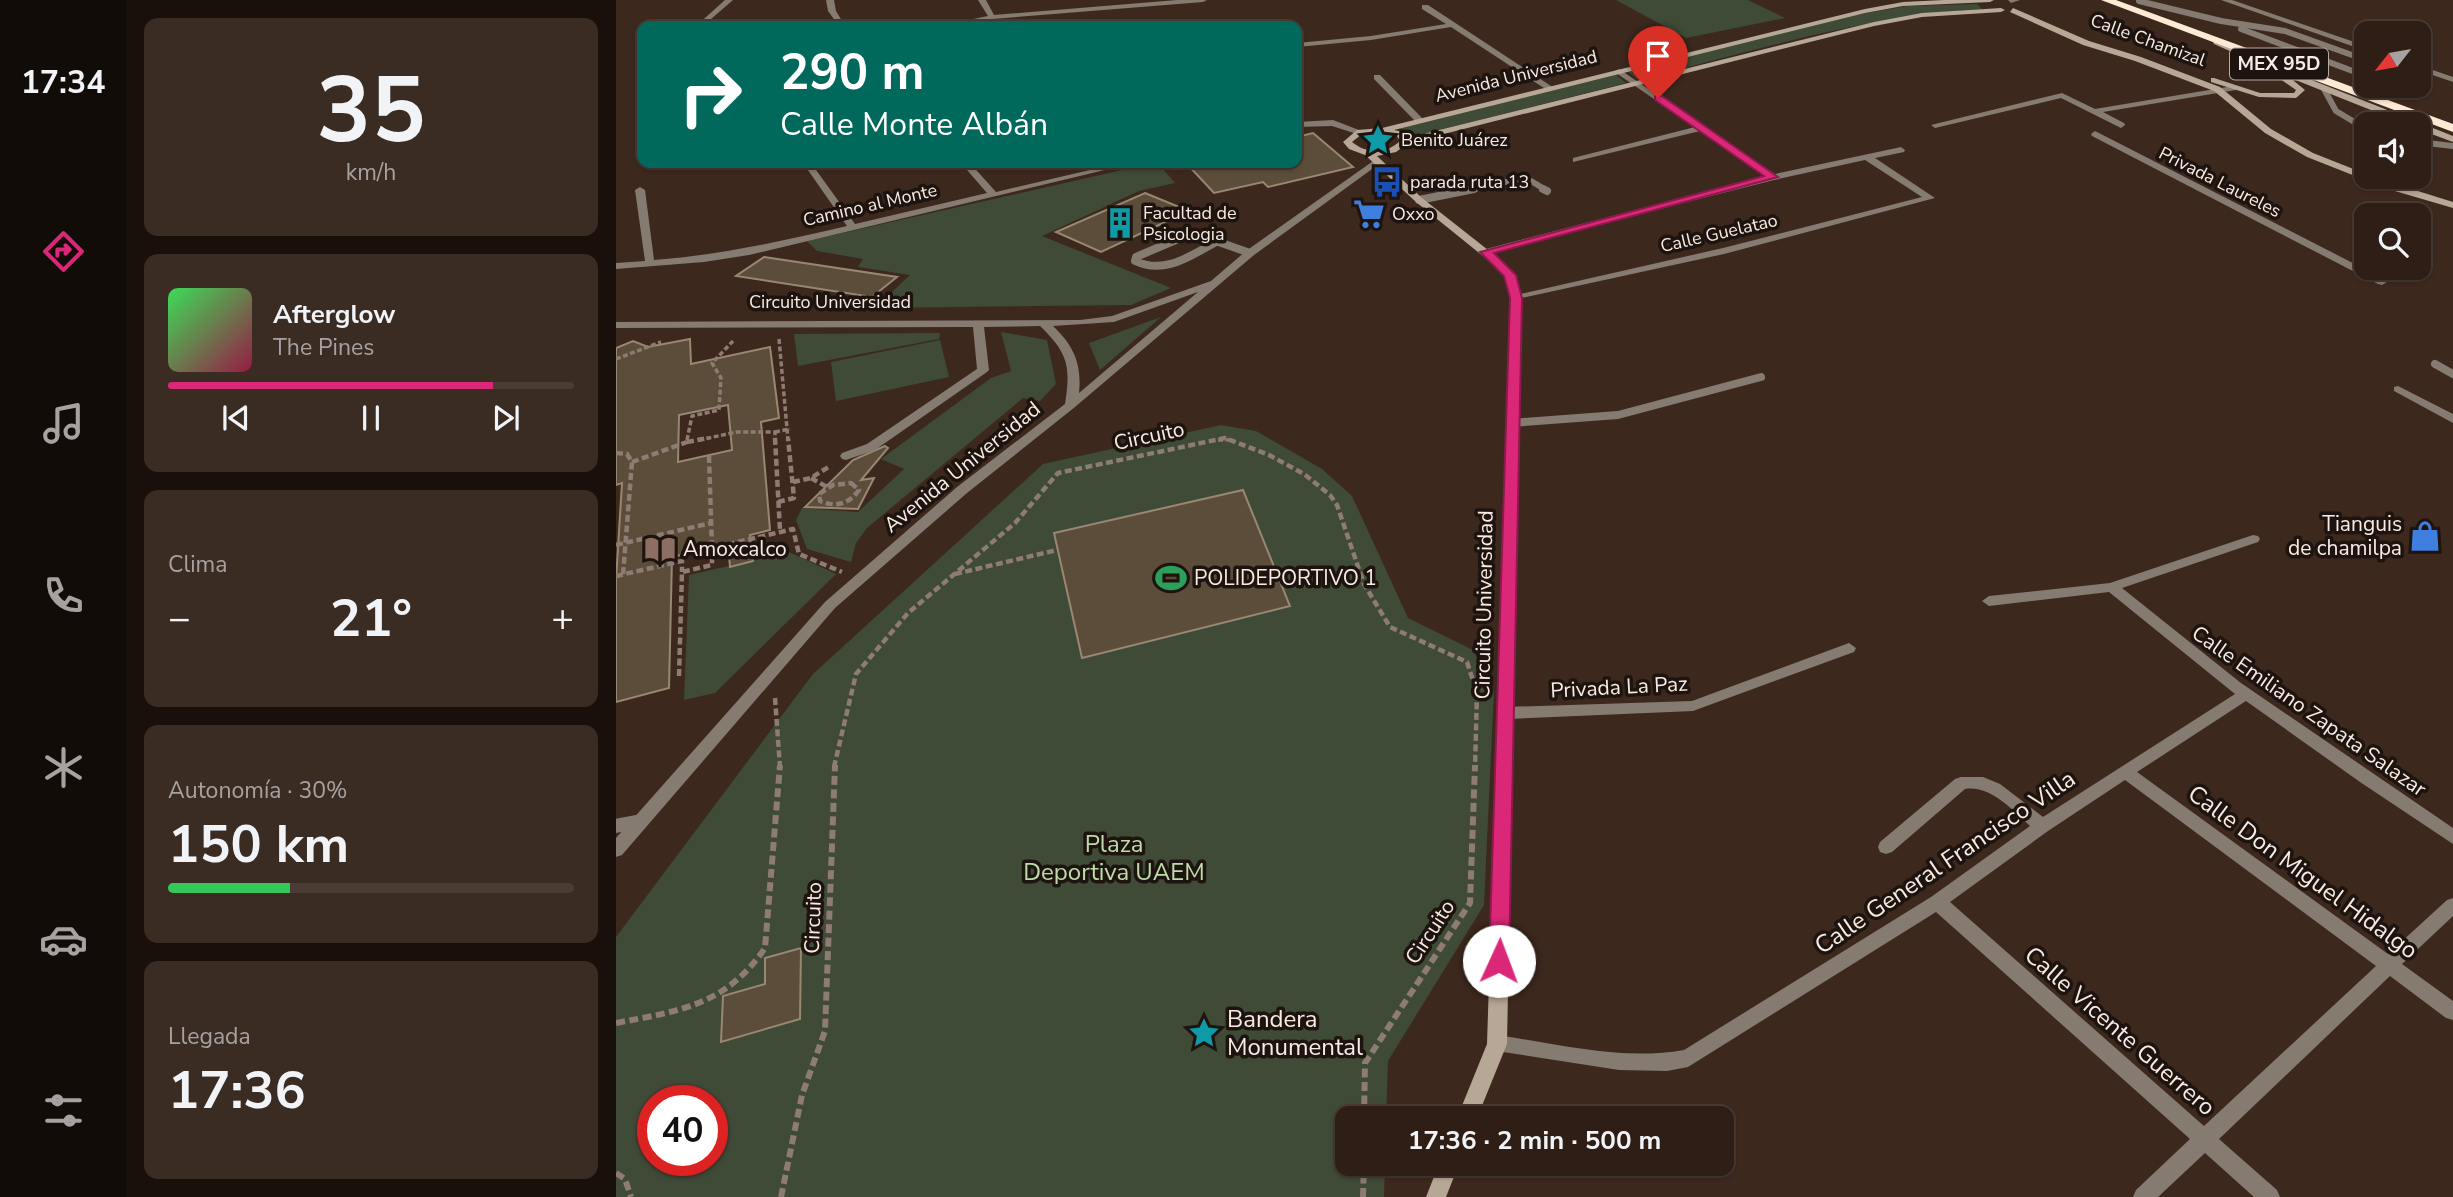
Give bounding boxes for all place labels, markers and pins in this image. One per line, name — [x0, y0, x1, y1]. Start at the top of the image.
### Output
pin — [1628, 26, 1688, 98]
place icon: Benito Juárez — [1361, 123, 1395, 157]
place label: Benito Juárez — [1401, 128, 1508, 152]
bus stop icon: parada ruta 13 — [1370, 165, 1404, 199]
place label: parada ruta 13 — [1410, 170, 1529, 194]
supermarket icon: Oxxo — [1352, 197, 1386, 231]
place label: Facultad de Psicologia — [1143, 201, 1237, 246]
place label: Oxxo — [1392, 202, 1435, 226]
building icon: Facultad de Psicologia — [1103, 206, 1137, 240]
place label: Tianguis de chamilpa — [2288, 510, 2402, 562]
shop icon: Tianguis de chamilpa — [2408, 519, 2442, 553]
library icon: Amoxcalco — [643, 532, 677, 566]
place label: Amoxcalco — [683, 535, 787, 563]
sports icon: POLIDEPORTIVO 1 — [1154, 561, 1188, 595]
place label: POLIDEPORTIVO 1 — [1194, 564, 1377, 592]
place label: Bandera Monumental — [1227, 1003, 1363, 1063]
place icon: Bandera Monumental — [1187, 1016, 1221, 1050]

